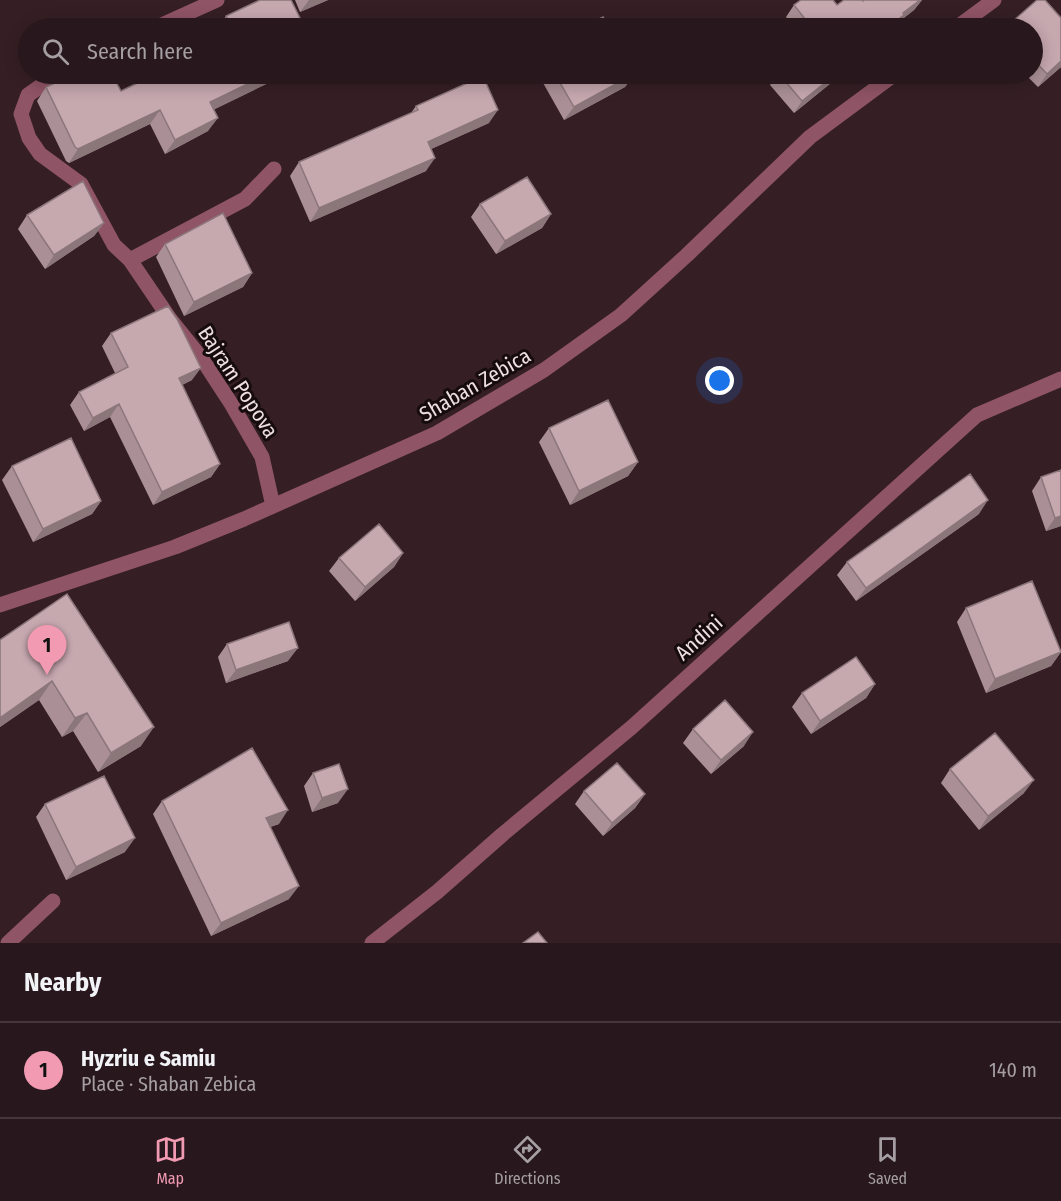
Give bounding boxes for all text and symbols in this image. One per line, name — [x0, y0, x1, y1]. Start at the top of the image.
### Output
search box — [18, 18, 1043, 84]
icon: search — [39, 35, 72, 68]
text: Search here — [87, 38, 193, 65]
street label: Bajram Popova — [192, 321, 284, 443]
street label: Shaban Zebica — [415, 343, 535, 427]
your location — [705, 366, 734, 395]
street label: Andini — [670, 610, 728, 666]
pin: 1 — [28, 626, 66, 675]
text: Nearby — [24, 967, 101, 998]
text: Hyzriu e Samiu — [81, 1045, 216, 1072]
text: 1 — [39, 1058, 48, 1082]
text: 140 m — [989, 1058, 1037, 1082]
text: Place · Shaban Zebica — [81, 1072, 256, 1096]
tab: Map — [154, 1133, 187, 1188]
tab: Directions — [494, 1133, 561, 1188]
tab: Saved — [868, 1133, 907, 1188]

